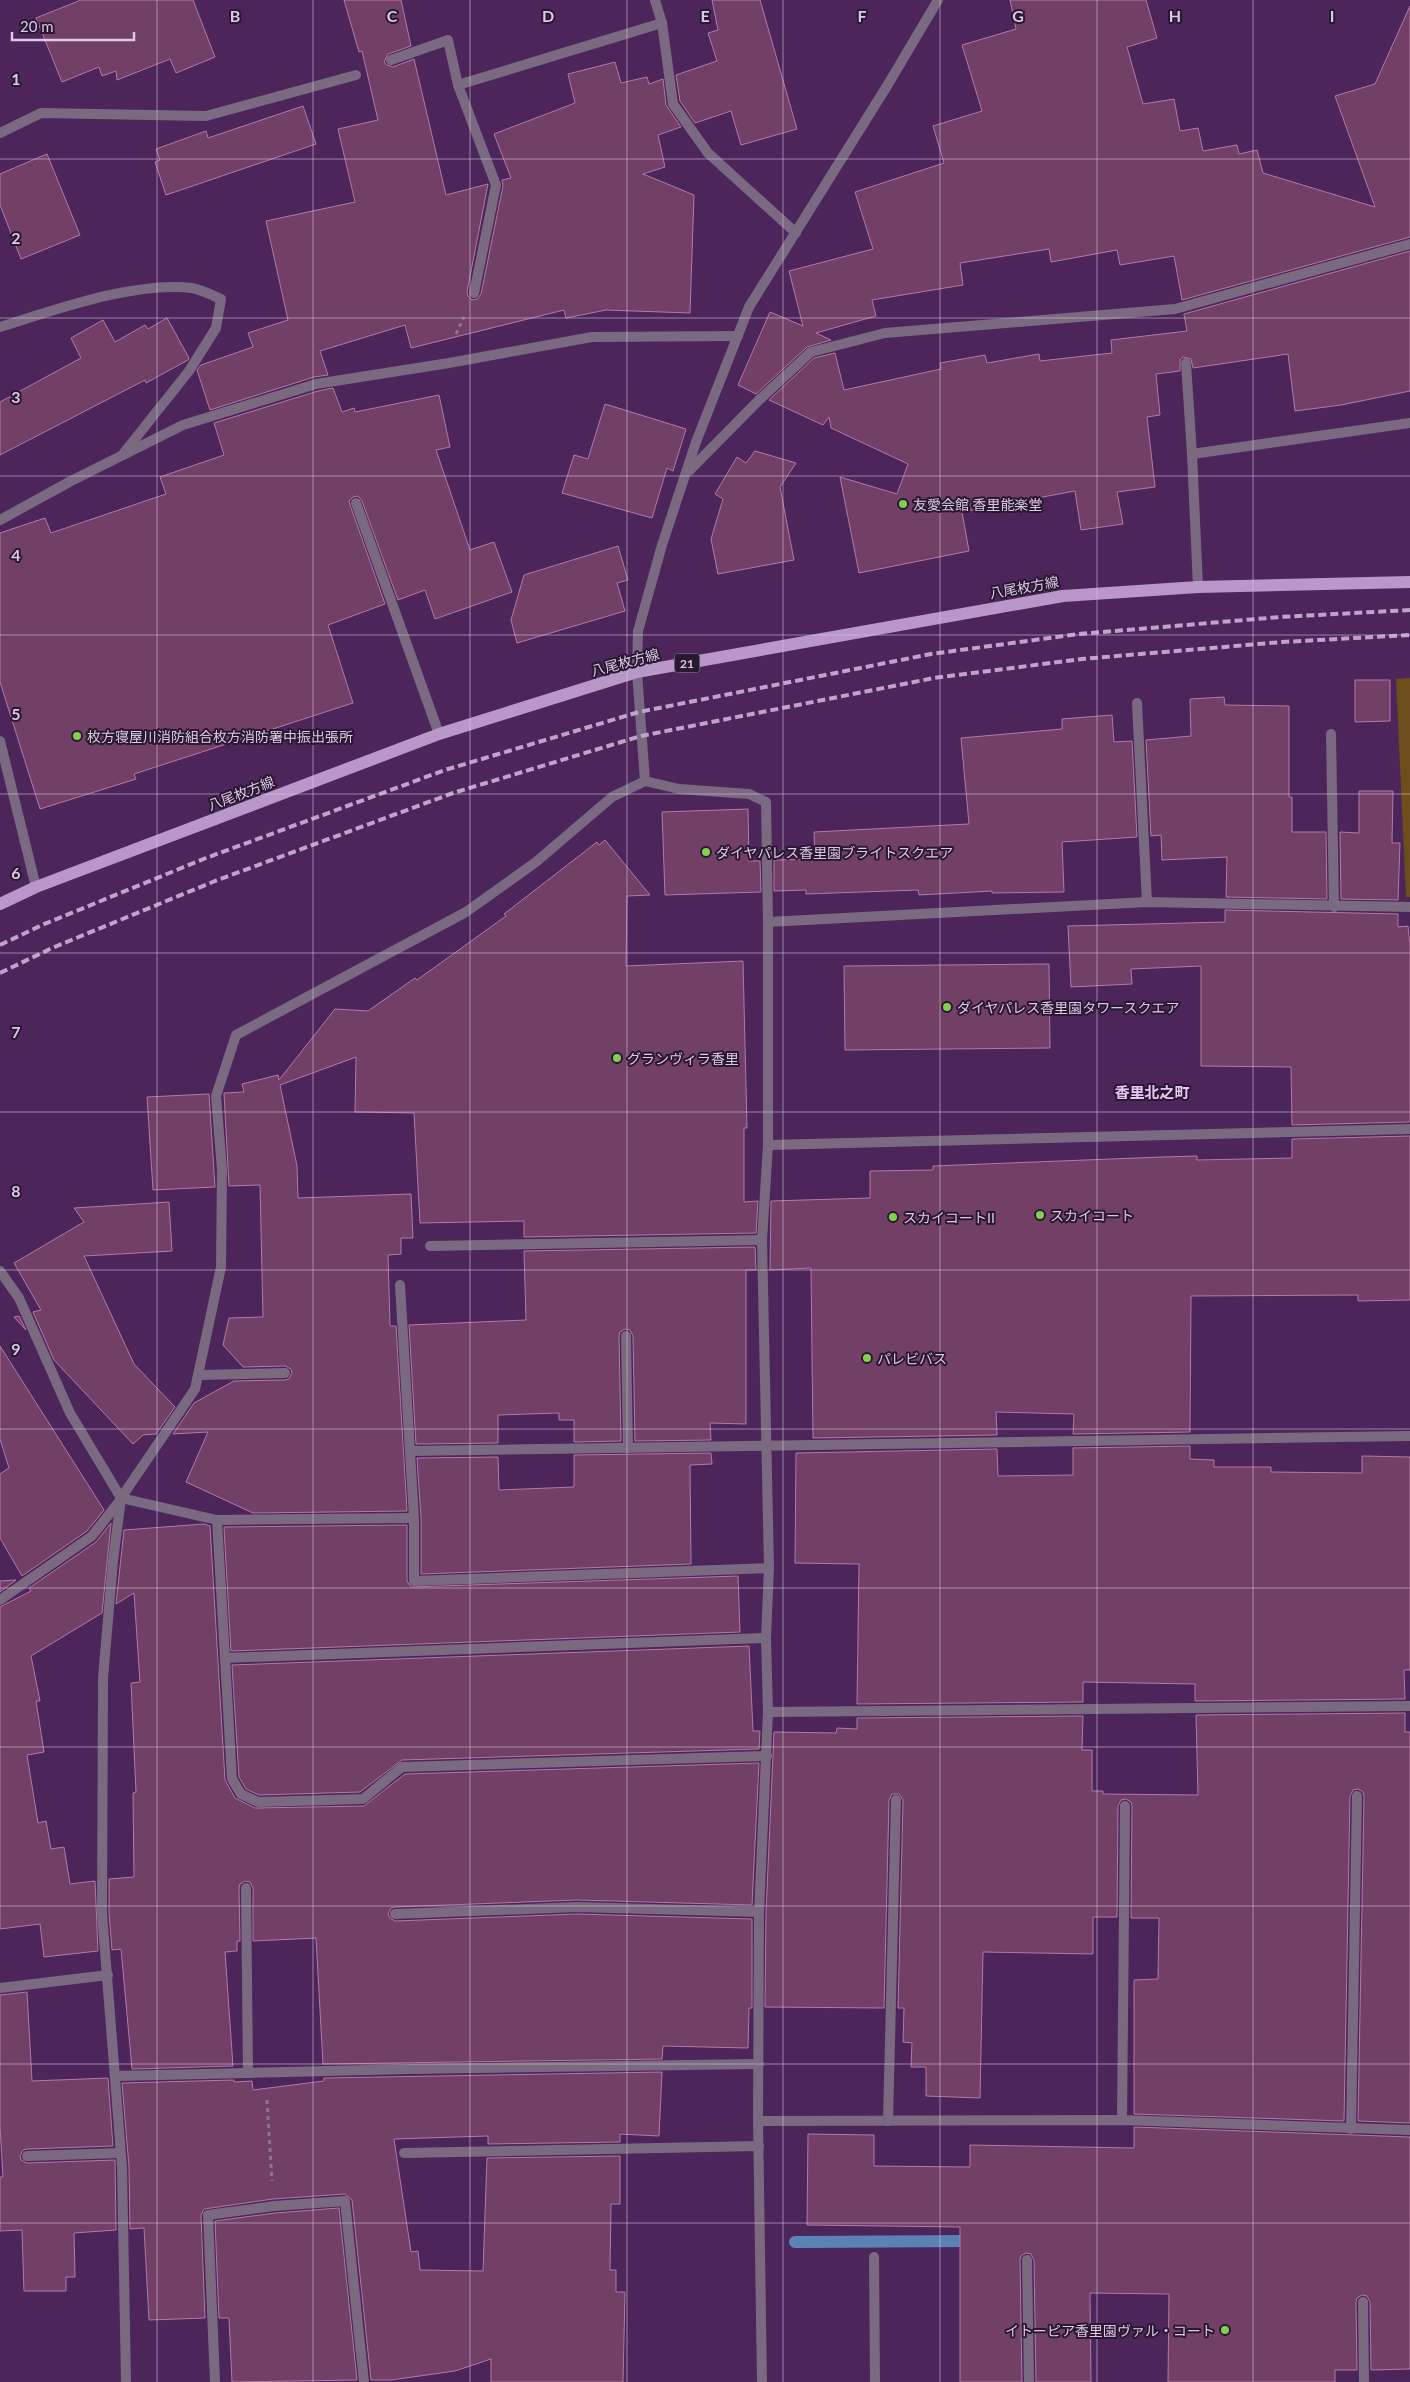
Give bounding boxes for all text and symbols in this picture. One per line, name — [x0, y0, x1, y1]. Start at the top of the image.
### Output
text: B — [230, 6, 240, 25]
text: C — [387, 6, 398, 25]
text: D — [542, 6, 554, 25]
text: E — [700, 6, 710, 25]
text: F — [857, 6, 867, 25]
text: G — [1012, 6, 1024, 25]
text: H — [1169, 6, 1181, 25]
text: I — [1330, 6, 1334, 25]
scale bar — [12, 10, 135, 42]
text: 20 m — [20, 17, 54, 35]
text: 1 — [11, 69, 21, 88]
text: 2 — [11, 228, 21, 247]
text: 3 — [11, 387, 21, 406]
place label: 友愛会館 香里能楽堂 — [913, 496, 1043, 513]
marker: 友愛会館 香里能楽堂 — [897, 498, 909, 510]
text: 4 — [11, 545, 21, 564]
street label: 八尾枚方線 — [988, 573, 1060, 601]
street label: 八尾枚方線 — [589, 645, 661, 679]
road number: 21 — [674, 654, 700, 672]
text: 5 — [11, 704, 21, 723]
place label: 枚方寝屋川消防組合枚方消防署中振出張所 — [87, 728, 353, 745]
marker: 枚方寝屋川消防組合枚方消防署中振出張所 — [71, 730, 83, 742]
street label: 八尾枚方線 — [205, 773, 277, 813]
place label: ダイヤパレス香里園ブライトスクエア — [716, 844, 953, 861]
marker: ダイヤパレス香里園ブライトスクエア — [700, 846, 712, 858]
text: 6 — [11, 863, 21, 882]
place label: ダイヤパレス香里園タワースクエア — [957, 999, 1180, 1016]
marker: ダイヤパレス香里園タワースクエア — [941, 1001, 953, 1013]
text: 7 — [11, 1022, 21, 1041]
place label: グランヴィラ香里 — [627, 1050, 739, 1067]
marker: グランヴィラ香里 — [611, 1052, 623, 1064]
district label: 香里北之町 — [1114, 1083, 1190, 1101]
text: 8 — [11, 1181, 21, 1200]
place label: スカイコート — [1050, 1207, 1134, 1224]
place label: スカイコートII — [903, 1209, 995, 1226]
marker: スカイコート — [1034, 1209, 1046, 1221]
marker: スカイコートII — [887, 1211, 899, 1223]
text: 9 — [11, 1339, 21, 1358]
place label: パレビバス — [877, 1350, 947, 1367]
marker: パレビバス — [861, 1352, 873, 1364]
place label: イトーピア香里園ヴァル・コート — [1005, 2322, 1215, 2339]
marker: イトーピア香里園ヴァル・コート — [1219, 2324, 1231, 2336]

